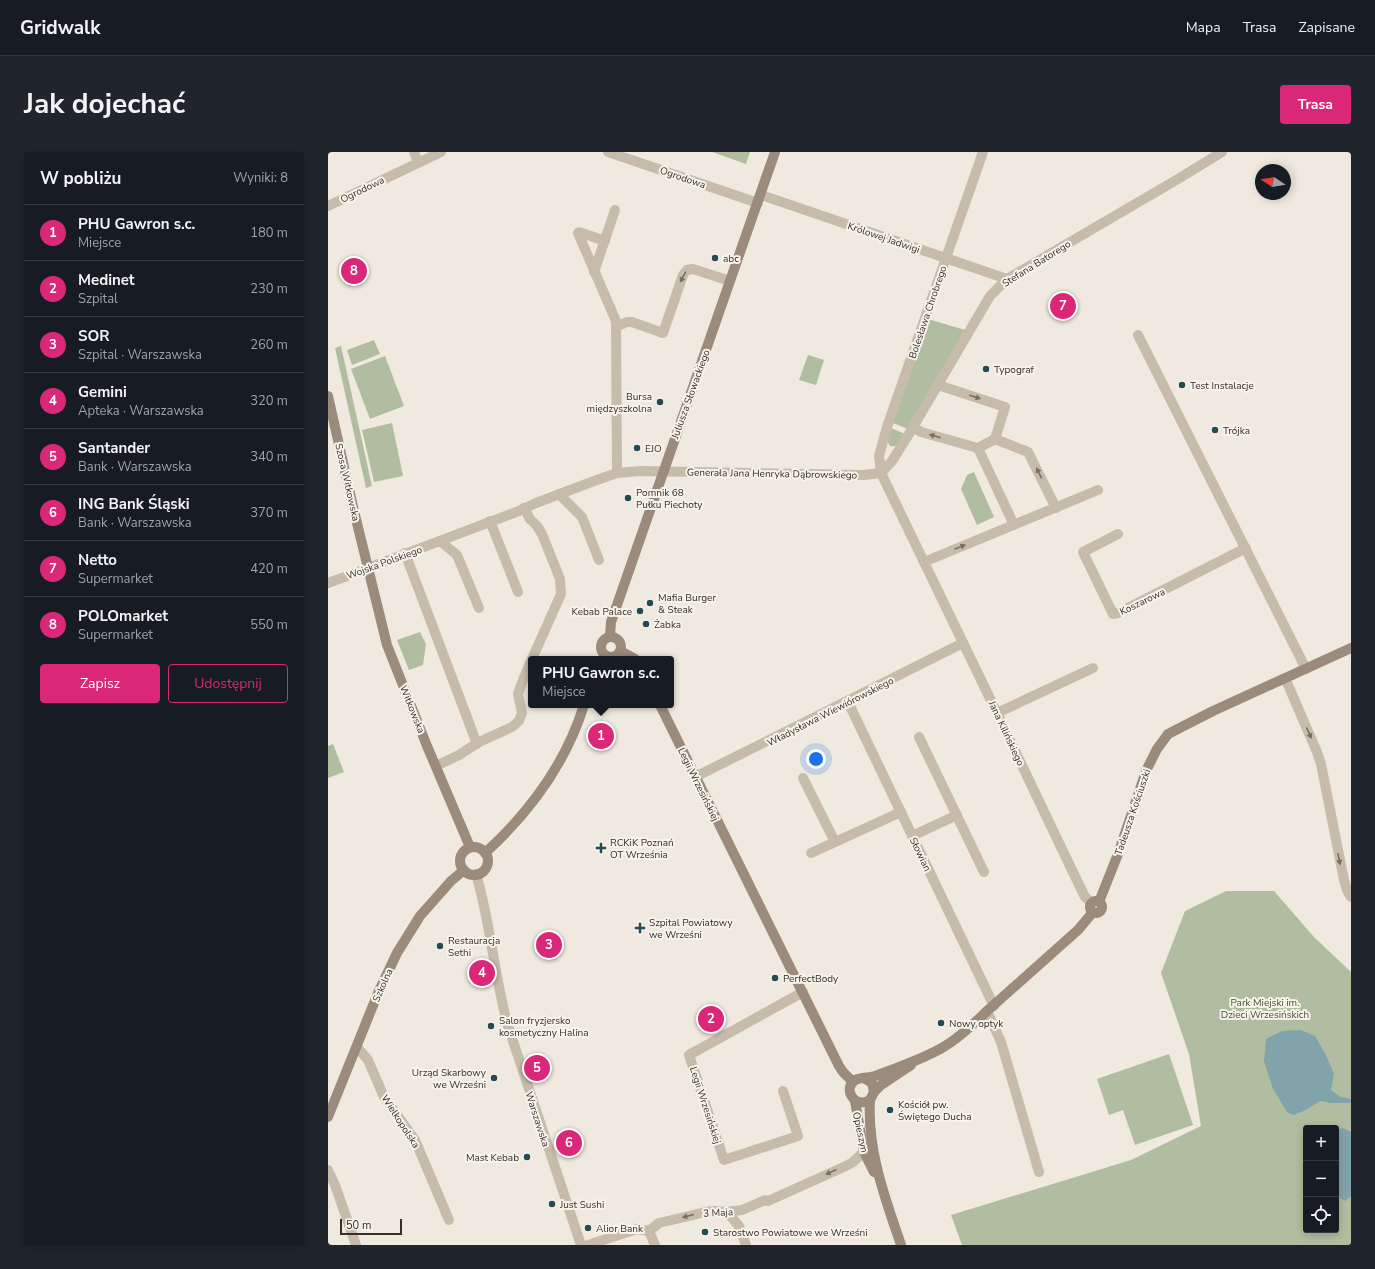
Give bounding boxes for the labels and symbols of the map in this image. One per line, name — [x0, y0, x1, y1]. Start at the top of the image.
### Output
street label: Ogrodowa — [658, 164, 707, 192]
north arrow — [1255, 164, 1291, 200]
street label: Ogrodowa — [338, 173, 387, 207]
street label: Królowej Jadwigi — [846, 219, 922, 257]
street label: Stefana Batorego — [1000, 237, 1074, 291]
place label: abc — [723, 252, 739, 266]
marker: abc — [710, 253, 720, 263]
pin: 8 — [341, 256, 367, 286]
street label: Bolesława Chrobrego — [905, 264, 951, 361]
one-way arrow — [680, 271, 686, 283]
pin: 7 — [1050, 291, 1076, 321]
street label: Juliusza Słowackiego — [668, 347, 714, 442]
place label: Typograf — [994, 363, 1035, 377]
marker: Typograf — [981, 364, 991, 374]
place label: Test Instalacje — [1190, 379, 1254, 393]
marker: Test Instalacje — [1177, 380, 1187, 390]
place label: Bursa międzyszkolna — [587, 390, 652, 416]
one-way arrow — [969, 394, 981, 400]
marker: Bursa międzyszkolna — [655, 397, 665, 407]
place label: Trójka — [1223, 424, 1250, 438]
marker: Trójka — [1210, 425, 1220, 435]
one-way arrow — [929, 433, 941, 439]
street label: Szosa Witkowska — [331, 442, 363, 523]
place label: EJO — [645, 442, 662, 456]
marker: EJO — [632, 443, 642, 453]
street label: Generała Jana Henryka Dąbrowskiego — [687, 466, 858, 482]
one-way arrow — [1036, 467, 1042, 479]
place label: Pomnik 68 Pułku Piechoty — [636, 486, 703, 512]
marker: Pomnik 68 Pułku Piechoty — [623, 493, 633, 503]
street label: Wojska Polskiego — [345, 543, 424, 583]
one-way arrow — [954, 544, 966, 550]
street label: Koszarowa — [1117, 585, 1168, 619]
place label: Mafia Burger & Steak — [658, 591, 716, 617]
marker: Mafia Burger & Steak — [645, 598, 655, 608]
place label: Kebab Palace — [572, 605, 632, 619]
marker: Kebab Palace — [635, 606, 645, 616]
place label: Żabka — [654, 618, 681, 632]
marker: Żabka — [641, 619, 651, 629]
street label: Władysława Wiewiórowskiego — [765, 674, 897, 750]
street label: Witkowska — [396, 683, 428, 735]
street label: Jana Kilińskiego — [984, 698, 1028, 769]
pin: 1 — [588, 721, 614, 751]
one-way arrow — [1306, 728, 1312, 739]
street label: Legii Wrzesińskiej — [674, 745, 722, 824]
your location — [806, 749, 826, 769]
street label: Tadeusza Kościuszki — [1112, 767, 1154, 857]
street label: Słowian — [906, 835, 934, 874]
place label: RCKiK Poznań OT Września — [610, 836, 674, 862]
marker: RCKiK Poznań OT Września — [595, 842, 607, 854]
one-way arrow — [1336, 853, 1342, 866]
place label: Szpital Powiatowy we Wrześni — [649, 916, 733, 942]
marker: Szpital Powiatowy we Wrześni — [634, 922, 646, 934]
pin: 3 — [536, 930, 562, 960]
place label: Restauracja Sethi — [448, 934, 500, 960]
marker: Restauracja Sethi — [435, 941, 445, 951]
pin: 4 — [469, 958, 495, 988]
street label: Szkolna — [369, 967, 396, 1004]
place label: PerfectBody — [783, 972, 839, 986]
marker: PerfectBody — [770, 973, 780, 983]
park label: Park Miejski im. Dzieci Wrzesińskich — [1221, 996, 1309, 1022]
pin: 2 — [698, 1004, 724, 1034]
place label: Salon fryzjersko kosmetyczny Halina — [499, 1014, 589, 1040]
place label: Nowy optyk — [949, 1017, 1004, 1031]
marker: Nowy optyk — [936, 1018, 946, 1028]
marker: Salon fryzjersko kosmetyczny Halina — [486, 1021, 496, 1031]
pin: 5 — [524, 1053, 550, 1083]
street label: Legii Wrzesińskiej — [686, 1065, 724, 1146]
place label: Urząd Skarbowy we Wrześni — [412, 1066, 487, 1092]
marker: Urząd Skarbowy we Wrześni — [489, 1073, 499, 1083]
street label: Warszawska — [522, 1090, 553, 1149]
street label: Wielkopolska — [378, 1092, 423, 1151]
place label: Kościół pw. Świętego Ducha — [898, 1098, 972, 1124]
marker: Kościół pw. Świętego Ducha — [885, 1105, 895, 1115]
street label: Opieszyn — [849, 1111, 871, 1154]
pin: 6 — [556, 1128, 582, 1158]
place label: Mast Kebab — [466, 1151, 519, 1165]
marker: Mast Kebab — [522, 1152, 532, 1162]
one-way arrow — [826, 1169, 837, 1175]
place label: Just Sushi — [559, 1198, 604, 1212]
marker: Just Sushi — [547, 1199, 557, 1209]
street label: 3 Maja — [703, 1205, 733, 1221]
one-way arrow — [682, 1213, 695, 1219]
scale bar — [340, 1217, 402, 1236]
place label: Alior Bank — [596, 1222, 644, 1236]
marker: Alior Bank — [583, 1223, 593, 1233]
place label: Starostwo Powiatowe we Wrześni — [713, 1226, 868, 1240]
marker: Starostwo Powiatowe we Wrześni — [700, 1227, 710, 1237]

